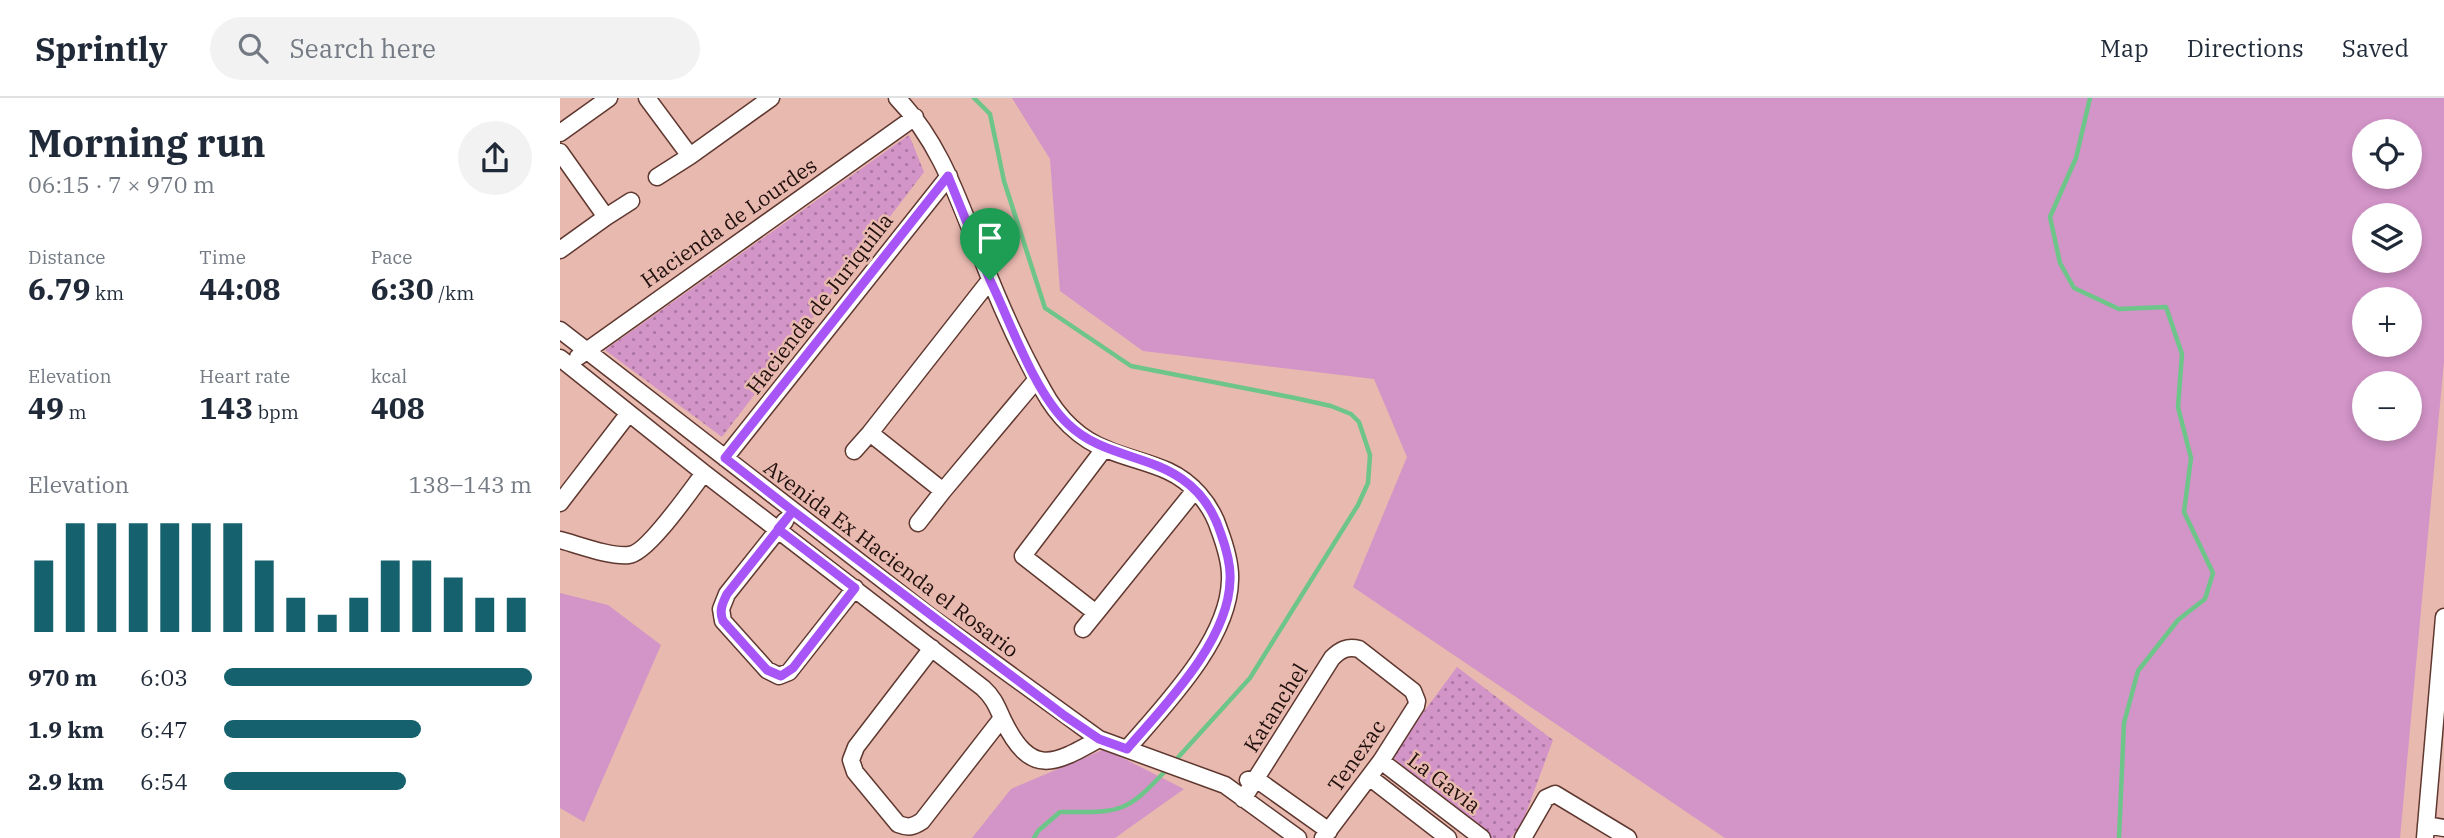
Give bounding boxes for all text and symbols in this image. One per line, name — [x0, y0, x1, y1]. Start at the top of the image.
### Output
search box — [210, 17, 700, 80]
text: Sprintly — [35, 27, 168, 70]
icon: search — [234, 29, 272, 67]
text: Search here — [290, 31, 436, 65]
text: Map — [2100, 32, 2149, 64]
text: Directions — [2187, 32, 2304, 64]
text: Saved — [2342, 32, 2409, 64]
text: Morning run — [28, 118, 266, 167]
map controls — [2352, 119, 2422, 441]
button: locate — [2352, 119, 2422, 189]
button: share — [458, 121, 532, 195]
street label: Hacienda de Lourdes — [635, 151, 822, 294]
text: 06:15 · 7 × 970 m — [28, 169, 215, 199]
button: layers — [2352, 203, 2422, 273]
street label: Hacienda de Juriquilla — [740, 207, 899, 400]
pin — [960, 208, 1020, 280]
icon: arrive — [971, 219, 1009, 257]
text: Distance — [28, 245, 106, 269]
text: Time — [199, 245, 246, 269]
text: Pace — [371, 245, 412, 269]
text: 6.79 — [28, 269, 90, 308]
text: 44:08 — [199, 269, 280, 308]
text: 6:30 — [371, 269, 434, 308]
text: km — [90, 281, 124, 305]
text: /km — [434, 281, 474, 305]
button: + — [2352, 287, 2422, 357]
text: Elevation — [28, 364, 112, 388]
text: Heart rate — [199, 364, 290, 388]
text: kcal — [371, 364, 407, 388]
button: − — [2352, 371, 2422, 441]
text: 49 — [28, 388, 64, 427]
text: 143 — [199, 388, 253, 427]
text: 408 — [371, 388, 425, 427]
text: m — [64, 400, 87, 424]
text: bpm — [253, 400, 299, 424]
street label: Avenida Ex Hacienda el Rosario — [759, 453, 1025, 663]
text: Elevation — [28, 469, 129, 499]
text: 138–143 m — [408, 469, 532, 499]
street label: Katanchel — [1237, 658, 1313, 757]
text: 970 m — [28, 662, 97, 692]
text: 6:03 — [140, 662, 188, 692]
text: 1.9 km — [28, 714, 104, 744]
text: 6:47 — [140, 714, 188, 744]
street label: Tenexac — [1321, 714, 1391, 797]
street label: La Gavia — [1402, 746, 1487, 819]
text: 2.9 km — [28, 766, 104, 796]
text: 6:54 — [140, 766, 188, 796]

